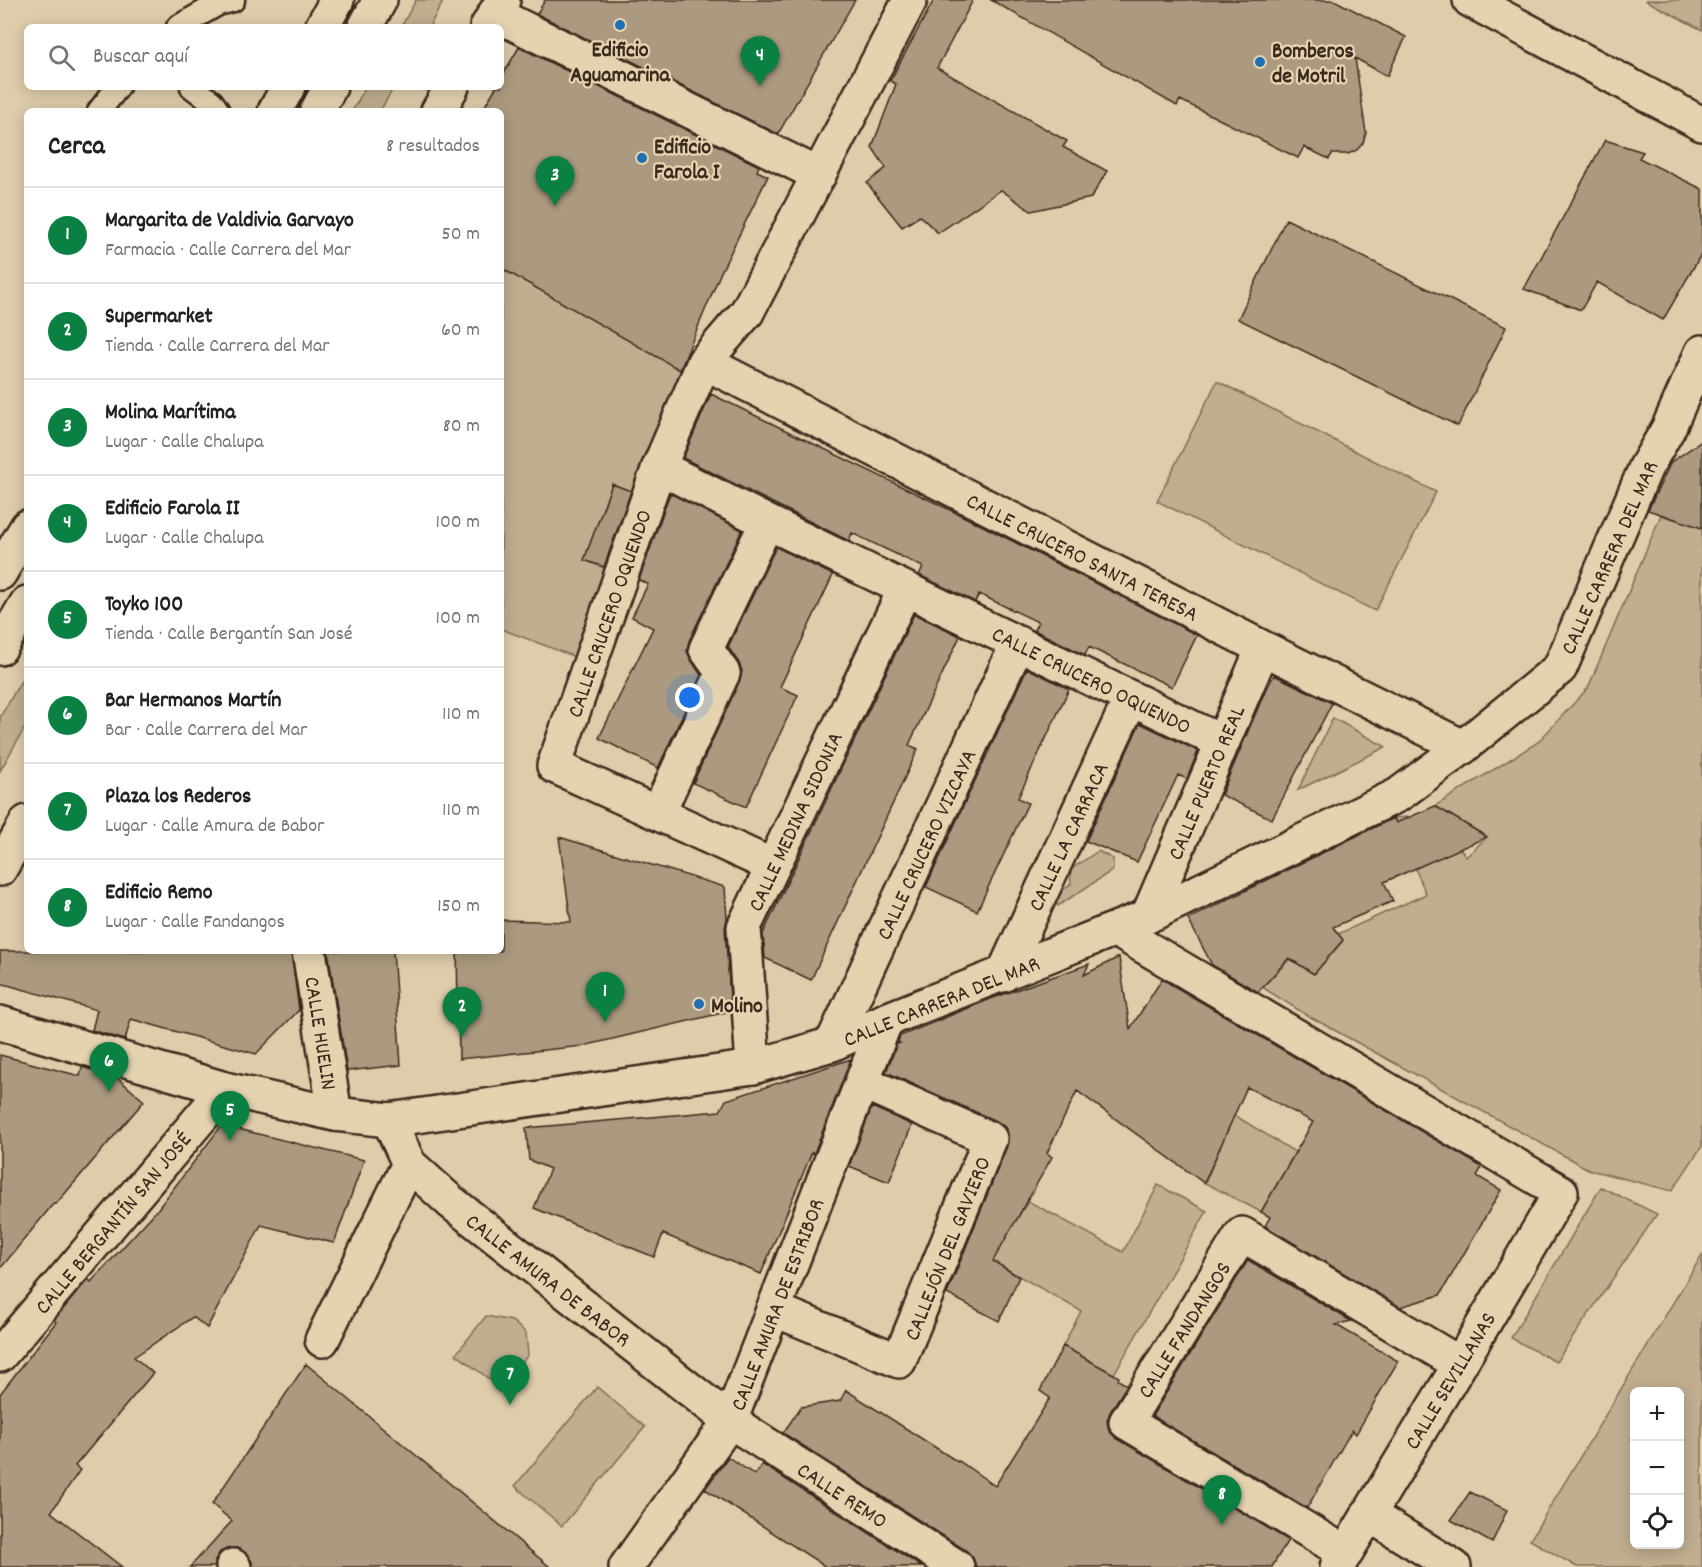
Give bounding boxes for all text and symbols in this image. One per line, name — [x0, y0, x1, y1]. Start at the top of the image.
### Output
marker: Edificio Aguamarina — [613, 18, 627, 32]
search box — [24, 24, 504, 90]
place label: Edificio Aguamarina — [570, 36, 670, 92]
pin: 4 — [740, 36, 780, 86]
place label: Bomberos de Motril — [1272, 37, 1354, 93]
icon: search — [45, 41, 78, 74]
text: Buscar aquí — [93, 42, 188, 73]
marker: Bomberos de Motril — [1253, 55, 1267, 69]
text: Cerca — [48, 129, 105, 166]
text: 8 resultados — [386, 133, 480, 161]
place label: Edificio Farola I — [654, 133, 720, 189]
marker: Edificio Farola I — [635, 151, 649, 165]
pin: 3 — [536, 156, 574, 206]
text: Margarita de Valdivia Garvayo — [105, 206, 354, 237]
text: 1 — [65, 221, 70, 249]
text: 50 m — [442, 221, 480, 249]
text: Farmacia · Calle Carrera del Mar — [105, 237, 351, 265]
text: Supermarket — [105, 302, 213, 333]
text: 2 — [63, 317, 72, 345]
text: 60 m — [441, 317, 480, 345]
text: Tienda · Calle Carrera del Mar — [105, 333, 330, 361]
text: Molina Marítima — [105, 398, 235, 429]
text: 3 — [63, 413, 72, 441]
text: 80 m — [443, 413, 480, 441]
text: Lugar · Calle Chalupa — [105, 429, 264, 457]
street label: CALLE CARRERA DEL MAR — [1555, 457, 1668, 660]
street label: CALLE CRUCERO SANTA TERESA — [960, 487, 1203, 631]
text: Edificio Farola II — [105, 494, 240, 525]
street label: CALLE CRUCERO OQUENDO — [561, 506, 661, 722]
text: 4 — [63, 509, 72, 537]
text: 100 m — [436, 509, 480, 537]
text: Lugar · Calle Chalupa — [105, 525, 264, 553]
text: Toyko 100 — [105, 590, 183, 621]
text: 5 — [63, 605, 72, 633]
text: 100 m — [436, 605, 480, 633]
street label: CALLE CRUCERO OQUENDO — [986, 620, 1195, 744]
text: Tienda · Calle Bergantín San José — [105, 621, 353, 649]
your location — [675, 683, 704, 712]
text: Bar Hermanos Martín — [105, 686, 281, 717]
text: 6 — [63, 701, 72, 729]
text: 110 m — [442, 701, 480, 729]
street label: CALLE PUERTO REAL — [1162, 701, 1255, 866]
text: Bar · Calle Carrera del Mar — [105, 717, 308, 745]
street label: CALLE MEDINA SIDONIA — [742, 728, 852, 917]
street label: CALLE CRUCERO VIZCAYA — [870, 745, 986, 946]
street label: CALLE LA CARRACA — [1022, 758, 1118, 917]
text: Plaza los Rederos — [105, 782, 251, 813]
text: 7 — [64, 797, 71, 825]
text: 110 m — [442, 797, 480, 825]
text: Lugar · Calle Amura de Babor — [105, 813, 325, 841]
text: Edificio Remo — [105, 878, 213, 909]
text: 8 — [63, 893, 72, 921]
text: 150 m — [437, 893, 480, 921]
text: Lugar · Calle Fandangos — [105, 909, 285, 937]
street label: CALLE CARRERA DEL MAR — [840, 950, 1045, 1057]
pin: 1 — [586, 972, 624, 1022]
street label: CALLE HUELIN — [294, 975, 343, 1092]
pin: 2 — [442, 988, 482, 1037]
place label: Molino — [711, 992, 763, 1023]
marker: Molino — [692, 997, 706, 1011]
pin: 6 — [90, 1042, 128, 1092]
pin: 5 — [210, 1092, 250, 1141]
street label: CALLE BERGANTÍN SAN JOSÉ — [29, 1126, 200, 1322]
street label: CALLEJÓN DEL GAVIERO — [898, 1153, 1000, 1346]
street label: CALLE AMURA DE ESTRIBOR — [724, 1195, 834, 1416]
street label: CALLE AMURA DE BABOR — [458, 1207, 636, 1356]
street label: CALLE FANDANGOS — [1131, 1256, 1241, 1405]
street label: CALLE SEVILLANAS — [1399, 1307, 1505, 1456]
pin: 7 — [490, 1356, 530, 1405]
map controls — [1630, 1387, 1684, 1549]
button: + — [1630, 1387, 1684, 1441]
button: − — [1630, 1441, 1684, 1495]
street label: CALLE REMO — [790, 1456, 892, 1538]
pin: 8 — [1202, 1476, 1242, 1525]
button: locate — [1630, 1495, 1684, 1549]

